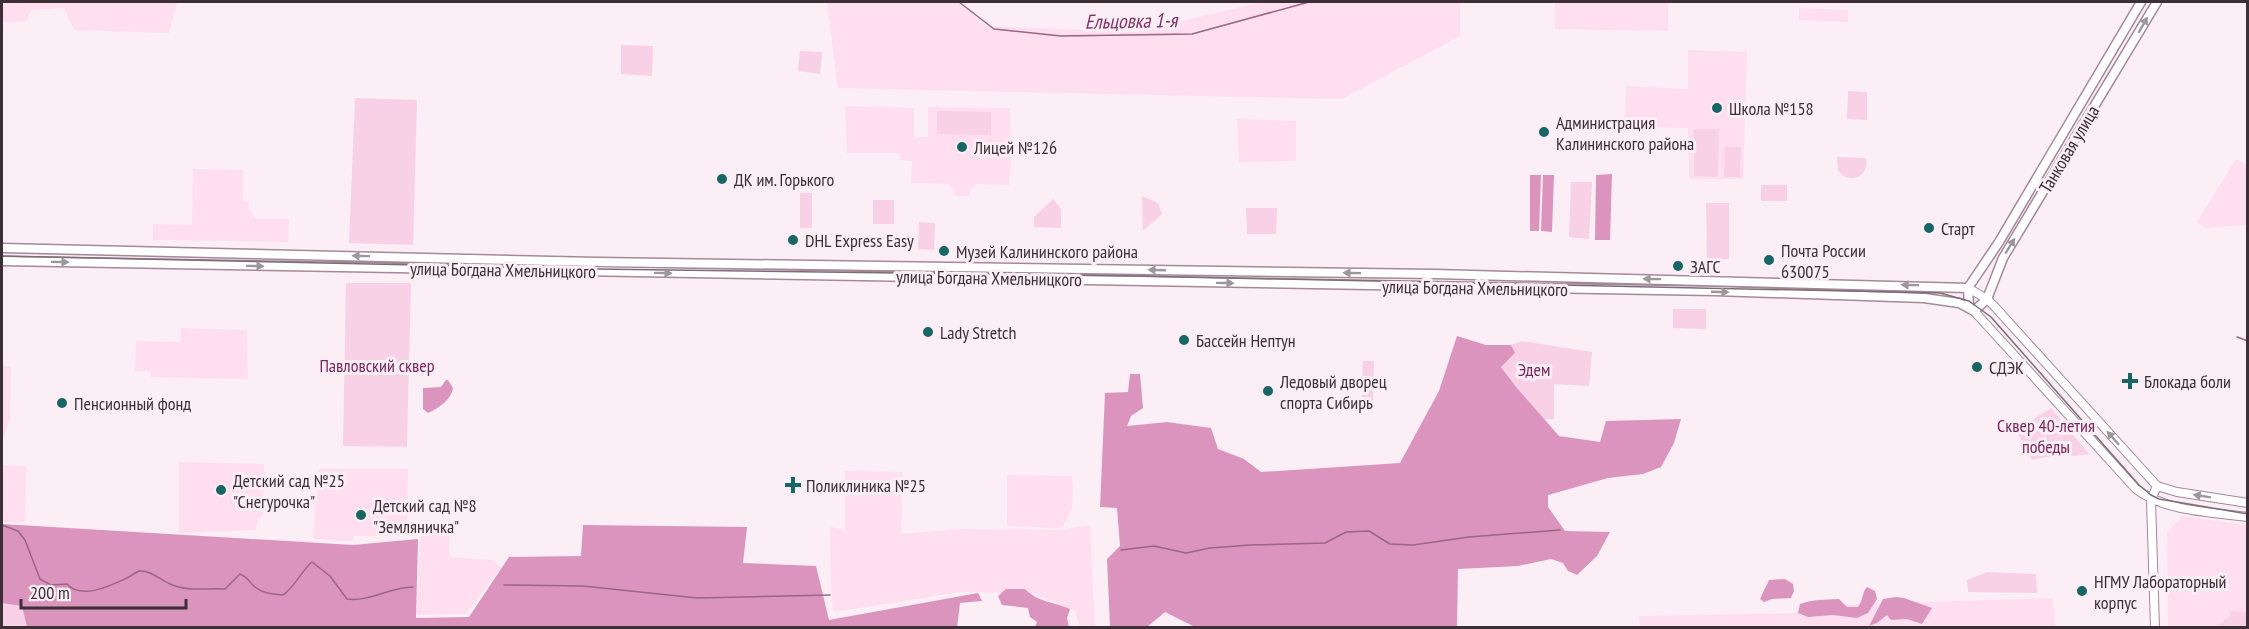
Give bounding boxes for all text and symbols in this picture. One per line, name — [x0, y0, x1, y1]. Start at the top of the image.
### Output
water label: Ельцовка 1-я — [1085, 7, 1180, 35]
one-way arrow — [2138, 16, 2148, 33]
place label: Школа №158 — [1729, 97, 1814, 120]
marker: Школа №158 — [1710, 101, 1724, 115]
street label: Танковая улица — [2034, 101, 2104, 197]
place label: Администрация Калининского района — [1556, 111, 1694, 155]
marker: Администрация Калининского района — [1537, 125, 1551, 139]
place label: Лицей №126 — [973, 136, 1057, 159]
marker: Лицей №126 — [955, 140, 969, 154]
place label: ДК им. Горького — [734, 168, 834, 191]
marker: ДК им. Горького — [715, 172, 729, 186]
place label: Старт — [1941, 217, 1975, 240]
marker: Старт — [1922, 221, 1936, 235]
place label: DHL Express Easy — [805, 229, 914, 252]
marker: DHL Express Easy — [786, 233, 800, 247]
one-way arrow — [2005, 238, 2016, 254]
place label: Почта России 630075 — [1781, 239, 1866, 283]
place label: Музей Калининского района — [956, 240, 1138, 263]
marker: Музей Калининского района — [937, 244, 951, 258]
one-way arrow — [352, 252, 371, 261]
marker: Почта России 630075 — [1762, 253, 1776, 267]
place label: ЗАГС — [1690, 255, 1721, 278]
one-way arrow — [50, 257, 69, 267]
street label: улица Богдана Хмельницкого — [410, 257, 596, 283]
marker: ЗАГС — [1671, 259, 1685, 273]
one-way arrow — [245, 261, 264, 271]
street label: улица Богдана Хмельницкого — [896, 265, 1082, 291]
one-way arrow — [1148, 265, 1167, 274]
one-way arrow — [653, 268, 672, 278]
one-way arrow — [1343, 268, 1362, 278]
one-way arrow — [1643, 274, 1662, 284]
street label: улица Богдана Хмельницкого — [1382, 275, 1568, 301]
one-way arrow — [1216, 278, 1235, 288]
one-way arrow — [1901, 280, 1920, 290]
one-way arrow — [1711, 287, 1730, 296]
place label: Lady Stretch — [940, 321, 1016, 344]
marker: Lady Stretch — [921, 325, 935, 339]
place label: Бассейн Нептун — [1196, 329, 1296, 352]
marker: Бассейн Нептун — [1177, 333, 1191, 347]
park label: Павловский сквер — [319, 354, 435, 377]
place label: СДЭК — [1989, 356, 2024, 379]
park label: Эдем — [1518, 358, 1550, 381]
marker: СДЭК — [1970, 360, 1984, 374]
place label: Ледовый дворец спорта Сибирь — [1279, 370, 1387, 414]
place label: Блокада боли — [2144, 370, 2231, 393]
marker: Блокада боли — [2121, 372, 2139, 390]
marker: Ледовый дворец спорта Сибирь — [1261, 384, 1275, 398]
place label: Пенсионный фонд — [74, 392, 191, 415]
marker: Пенсионный фонд — [55, 396, 69, 410]
park label: Сквер 40-летия победы — [1997, 414, 2095, 458]
one-way arrow — [2107, 431, 2120, 446]
place label: Детский сад №25 "Снегурочка" — [233, 469, 345, 513]
place label: Поликлиника №25 — [806, 474, 926, 497]
marker: Поликлиника №25 — [784, 476, 802, 494]
marker: Детский сад №25 "Снегурочка" — [214, 483, 228, 497]
one-way arrow — [2192, 492, 2211, 501]
place label: Детский сад №8 "Земляничка" — [373, 494, 477, 538]
marker: Детский сад №8 "Земляничка" — [354, 508, 368, 522]
place label: НГМУ Лабораторный корпус — [2094, 570, 2226, 614]
scale bar — [21, 572, 186, 610]
text: 200 m — [30, 581, 70, 604]
marker: НГМУ Лабораторный корпус — [2075, 584, 2089, 598]

